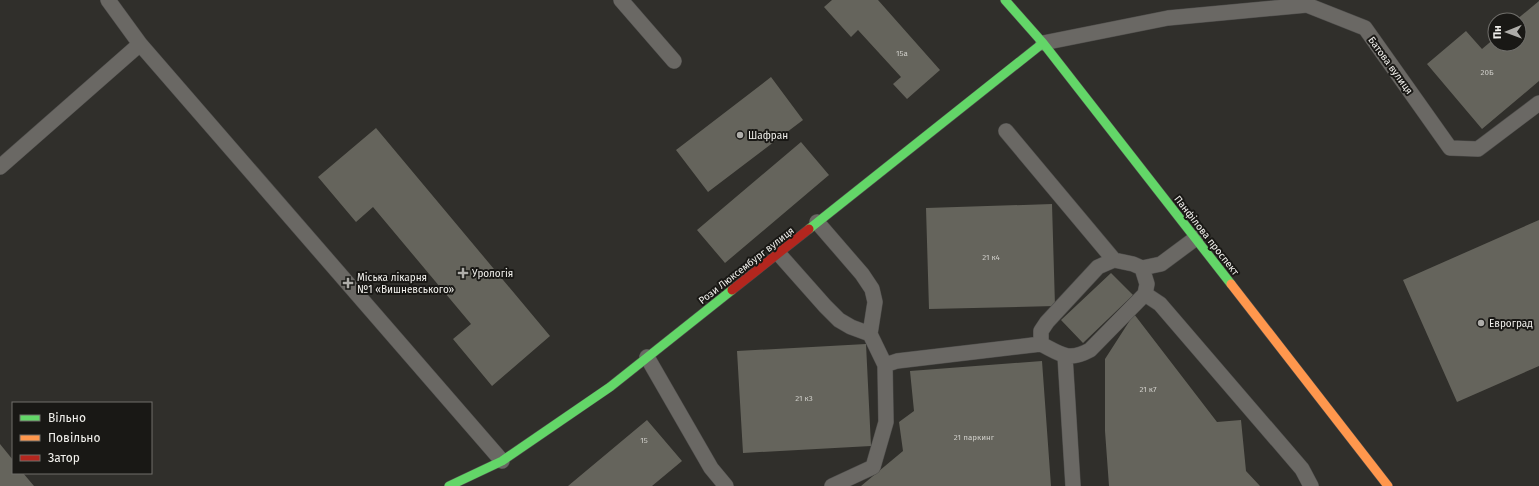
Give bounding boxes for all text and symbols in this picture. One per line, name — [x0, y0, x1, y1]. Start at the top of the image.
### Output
north arrow — [1487, 12, 1527, 52]
text: Пн — [1491, 25, 1504, 39]
street label: Батова вулиця — [1365, 34, 1415, 97]
house number: 15а — [896, 49, 908, 58]
house number: 20Б — [1480, 68, 1494, 77]
marker: Шафран — [735, 130, 745, 140]
place label: Шафран — [748, 130, 788, 142]
street label: Панфілова проспект — [1171, 193, 1242, 278]
street label: Рози Люксембург вулиця — [696, 225, 797, 307]
house number: 21 к4 — [982, 253, 1001, 262]
marker: Урологія — [457, 267, 469, 279]
place label: Урологія — [472, 267, 513, 280]
place label: Міська лікарня №1 «Вишневського» — [357, 271, 455, 296]
marker: Міська лікарня №1 «Вишневського» — [342, 277, 354, 289]
marker: Евроград — [1476, 318, 1486, 328]
place label: Евроград — [1489, 318, 1533, 330]
house number: 21 к7 — [1139, 385, 1157, 394]
house number: 21 к3 — [795, 394, 813, 403]
legend — [12, 402, 152, 474]
text: Вільно — [48, 411, 86, 425]
text: Повільно — [48, 431, 101, 445]
house number: 21 паркинг — [954, 433, 995, 442]
house number: 15 — [640, 436, 648, 445]
text: Затор — [48, 451, 80, 465]

